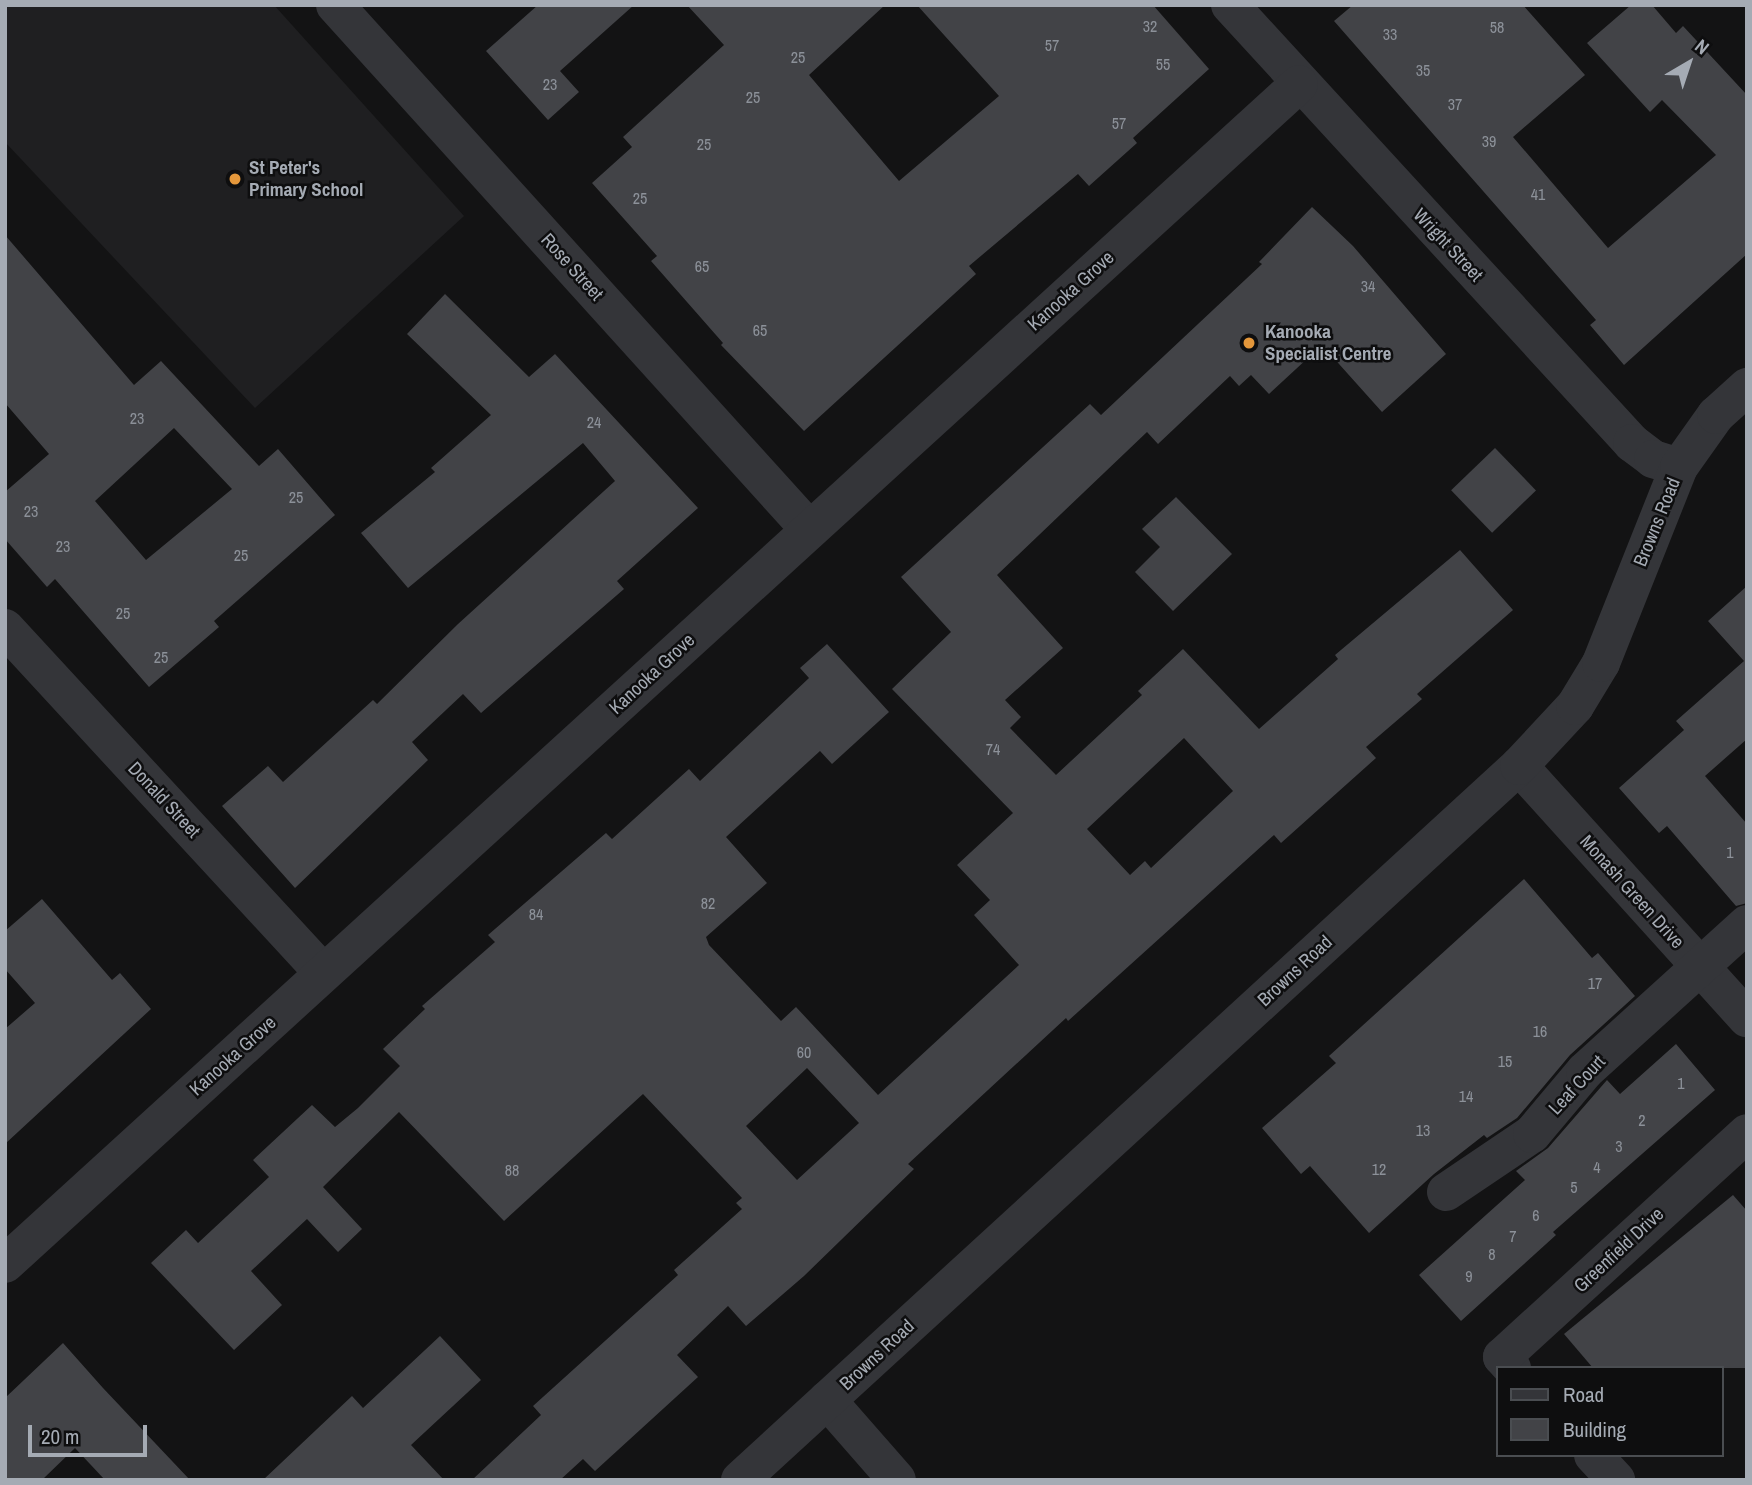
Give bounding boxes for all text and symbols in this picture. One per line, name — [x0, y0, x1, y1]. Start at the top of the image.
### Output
house number: 32 — [1143, 16, 1157, 36]
house number: 58 — [1490, 17, 1504, 37]
house number: 33 — [1383, 24, 1397, 44]
north arrow — [1654, 28, 1724, 98]
text: N — [1690, 33, 1715, 60]
house number: 57 — [1045, 35, 1059, 55]
house number: 25 — [791, 47, 805, 67]
house number: 55 — [1156, 54, 1170, 74]
house number: 35 — [1416, 60, 1430, 80]
house number: 23 — [543, 74, 557, 94]
house number: 25 — [746, 87, 760, 107]
house number: 37 — [1448, 94, 1462, 114]
house number: 57 — [1112, 113, 1126, 133]
house number: 39 — [1482, 131, 1496, 151]
house number: 25 — [697, 134, 711, 154]
place label: St Peter's Primary School — [249, 157, 363, 201]
marker: St Peter's Primary School — [227, 171, 243, 187]
house number: 41 — [1531, 184, 1545, 204]
house number: 25 — [633, 188, 647, 208]
street label: Wright Street — [1408, 204, 1488, 286]
street label: Rose Street — [536, 229, 608, 305]
street label: Kanooka Grove — [1023, 246, 1119, 336]
house number: 65 — [695, 256, 709, 276]
house number: 34 — [1361, 276, 1375, 296]
house number: 65 — [753, 320, 767, 340]
place label: Kanooka Specialist Centre — [1265, 321, 1391, 365]
marker: Kanooka Specialist Centre — [1239, 333, 1259, 353]
house number: 23 — [130, 408, 144, 428]
house number: 24 — [587, 412, 601, 432]
street label: Browns Road — [1629, 474, 1685, 570]
house number: 25 — [289, 487, 303, 507]
house number: 23 — [24, 501, 38, 521]
house number: 23 — [56, 536, 70, 556]
house number: 25 — [234, 545, 248, 565]
house number: 25 — [116, 603, 130, 623]
street label: Kanooka Grove — [605, 629, 699, 719]
house number: 25 — [154, 647, 168, 667]
house number: 74 — [986, 739, 1000, 759]
street label: Donald Street — [123, 757, 205, 843]
street label: Monash Green Drive — [1575, 831, 1689, 953]
house number: 1 — [1726, 842, 1734, 862]
house number: 82 — [701, 893, 715, 913]
house number: 84 — [529, 904, 543, 924]
street label: Browns Road — [1253, 931, 1337, 1011]
house number: 17 — [1588, 973, 1602, 993]
street label: Kanooka Grove — [185, 1011, 281, 1101]
house number: 16 — [1533, 1021, 1547, 1041]
house number: 60 — [797, 1042, 811, 1062]
house number: 15 — [1498, 1051, 1512, 1071]
street label: Leaf Court — [1544, 1051, 1610, 1119]
house number: 1 — [1677, 1073, 1685, 1093]
house number: 14 — [1459, 1086, 1473, 1106]
house number: 2 — [1638, 1110, 1646, 1130]
house number: 13 — [1416, 1120, 1430, 1140]
house number: 3 — [1615, 1136, 1623, 1156]
house number: 4 — [1593, 1157, 1601, 1177]
house number: 12 — [1372, 1159, 1386, 1179]
house number: 88 — [505, 1160, 519, 1180]
house number: 5 — [1570, 1177, 1578, 1197]
street label: Greenfield Drive — [1569, 1203, 1669, 1297]
house number: 6 — [1532, 1205, 1540, 1225]
house number: 7 — [1509, 1226, 1517, 1246]
house number: 8 — [1488, 1244, 1496, 1264]
house number: 9 — [1465, 1266, 1473, 1286]
street label: Browns Road — [835, 1315, 919, 1395]
legend — [1496, 1366, 1724, 1457]
text: Road — [1563, 1380, 1604, 1409]
scale bar — [32, 1412, 150, 1456]
text: Building — [1563, 1415, 1626, 1444]
text: 20 m — [41, 1422, 79, 1451]

